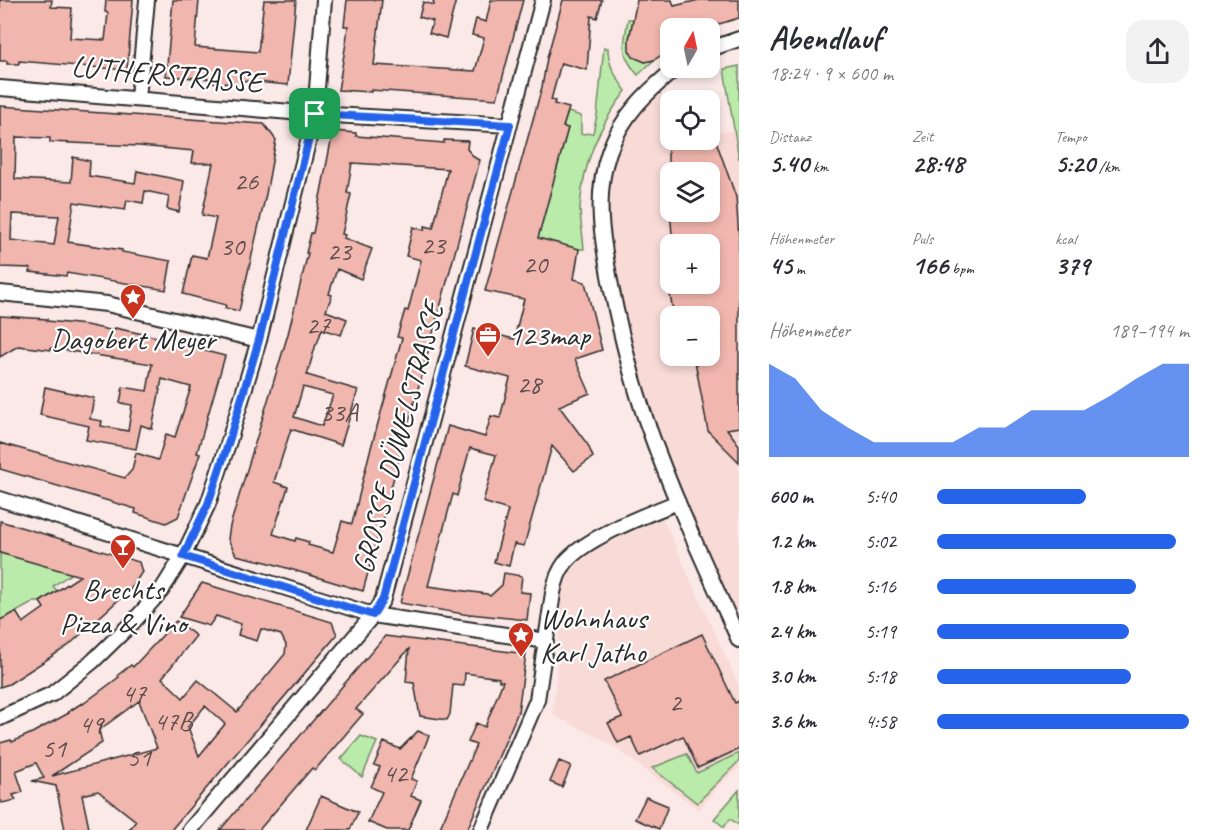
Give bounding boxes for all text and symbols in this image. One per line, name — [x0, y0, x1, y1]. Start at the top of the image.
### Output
text: Abendlauf — [769, 17, 881, 59]
north arrow — [660, 18, 720, 78]
map controls — [660, 18, 720, 366]
button: share — [1126, 20, 1189, 83]
street label: LUTHERSTRASSE — [70, 47, 268, 102]
text: 18:24 · 9 × 600 m — [769, 61, 893, 86]
pin — [289, 88, 340, 139]
button: locate — [660, 90, 720, 150]
icon: arrive — [298, 97, 331, 130]
text: Distanz — [769, 127, 811, 147]
text: Zeit — [912, 127, 933, 147]
text: Tempo — [1055, 127, 1087, 147]
text: 5.40 — [769, 147, 809, 180]
text: 28:48 — [912, 147, 964, 180]
text: 5:20 — [1055, 147, 1095, 180]
text: km — [809, 157, 828, 177]
text: /km — [1095, 157, 1120, 177]
button: layers — [660, 162, 720, 222]
house number: 26 — [234, 164, 259, 198]
house number: 23 — [421, 228, 447, 262]
house number: 30 — [220, 229, 246, 263]
text: Höhenmeter — [769, 229, 834, 249]
text: Puls — [912, 229, 933, 249]
text: kcal — [1055, 229, 1076, 249]
house number: 23 — [327, 234, 353, 268]
button: + — [660, 234, 720, 294]
house number: 20 — [523, 247, 549, 281]
text: 45 — [769, 249, 792, 282]
text: 166 — [912, 249, 948, 282]
text: 379 — [1055, 249, 1090, 282]
text: m — [792, 259, 805, 279]
text: bpm — [948, 259, 974, 279]
place icon: Dagobert Meyer — [118, 282, 148, 320]
street label: GROSSE DÜWELSTRASSE — [344, 295, 453, 578]
button: − — [660, 306, 720, 366]
house number: 27 — [306, 308, 332, 342]
place label: 123map — [508, 316, 591, 354]
text: Höhenmeter — [769, 318, 850, 343]
text: 189–194 m — [1110, 318, 1189, 343]
place label: Dagobert Meyer — [51, 320, 217, 358]
office icon: 123map — [473, 320, 503, 358]
house number: 28 — [517, 367, 544, 401]
house number: 33A — [320, 395, 359, 429]
text: 600 m — [769, 484, 813, 509]
text: 5:40 — [865, 484, 896, 509]
text: 1.2 km — [769, 529, 816, 554]
text: 5:02 — [865, 529, 896, 554]
bar icon: Brechts Pizza & Vino — [108, 532, 138, 570]
place label: Brechts Pizza & Vino — [60, 570, 190, 642]
text: 1.8 km — [769, 574, 816, 599]
text: 5:16 — [865, 574, 896, 599]
place label: Wohnhaus Karl Jatho — [540, 599, 649, 671]
text: 2.4 km — [769, 619, 816, 644]
text: 5:19 — [865, 619, 896, 644]
place icon: Wohnhaus Karl Jatho — [506, 620, 536, 658]
text: 3.0 km — [769, 664, 816, 689]
text: 5:18 — [865, 664, 896, 689]
house number: 47 — [122, 676, 148, 710]
house number: 2 — [669, 685, 683, 719]
house number: 47B — [154, 704, 194, 738]
house number: 49 — [79, 707, 105, 741]
text: 3.6 km — [769, 709, 816, 734]
text: 4:58 — [865, 709, 896, 734]
house number: 51 — [42, 731, 68, 765]
house number: 51 — [127, 740, 153, 774]
house number: 42 — [383, 756, 409, 790]

